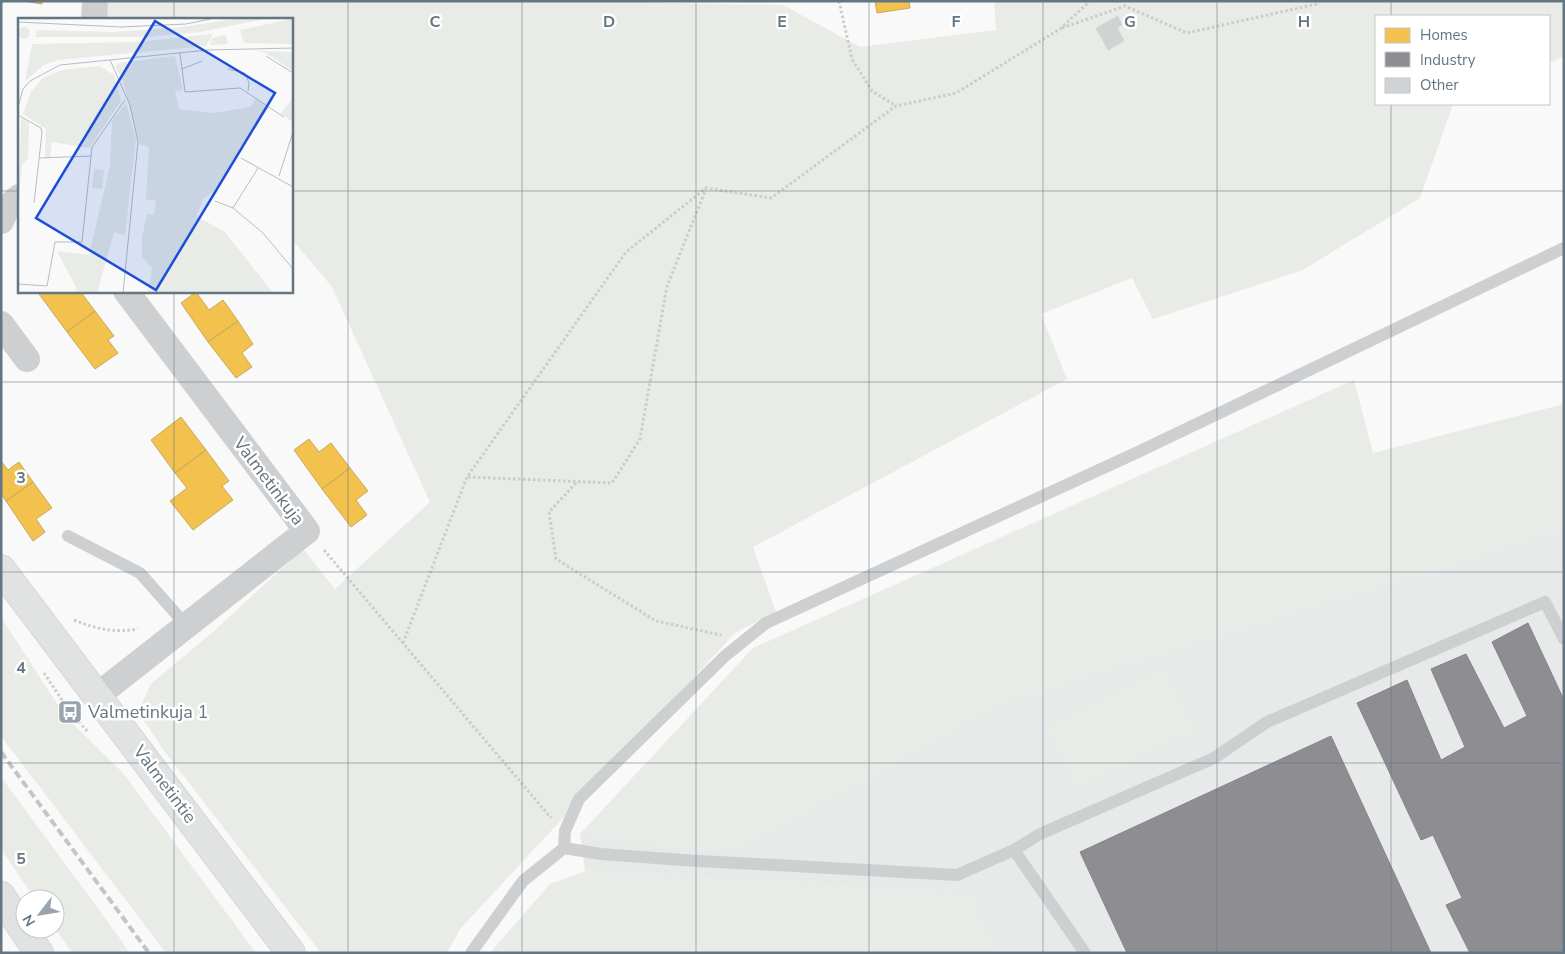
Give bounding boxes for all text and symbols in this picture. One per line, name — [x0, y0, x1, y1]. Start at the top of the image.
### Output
text: C — [430, 11, 441, 33]
text: D — [603, 11, 615, 33]
text: E — [777, 11, 787, 33]
text: F — [952, 11, 961, 33]
text: G — [1124, 11, 1136, 33]
text: H — [1298, 11, 1310, 33]
legend — [1375, 15, 1550, 105]
inset map — [18, 18, 292, 292]
text: Homes — [1420, 25, 1468, 45]
text: Industry — [1420, 50, 1476, 70]
text: Other — [1420, 75, 1459, 95]
street label: Valmetinkuja — [227, 431, 310, 530]
text: 3 — [16, 467, 26, 489]
text: 4 — [16, 657, 26, 679]
bus stop icon: Valmetinkuja 1 — [57, 699, 83, 725]
place label: Valmetinkuja 1 — [87, 700, 208, 724]
street label: Valmetintie — [127, 739, 202, 828]
text: 5 — [16, 848, 26, 870]
north arrow — [15, 889, 65, 939]
text: N — [18, 911, 40, 930]

